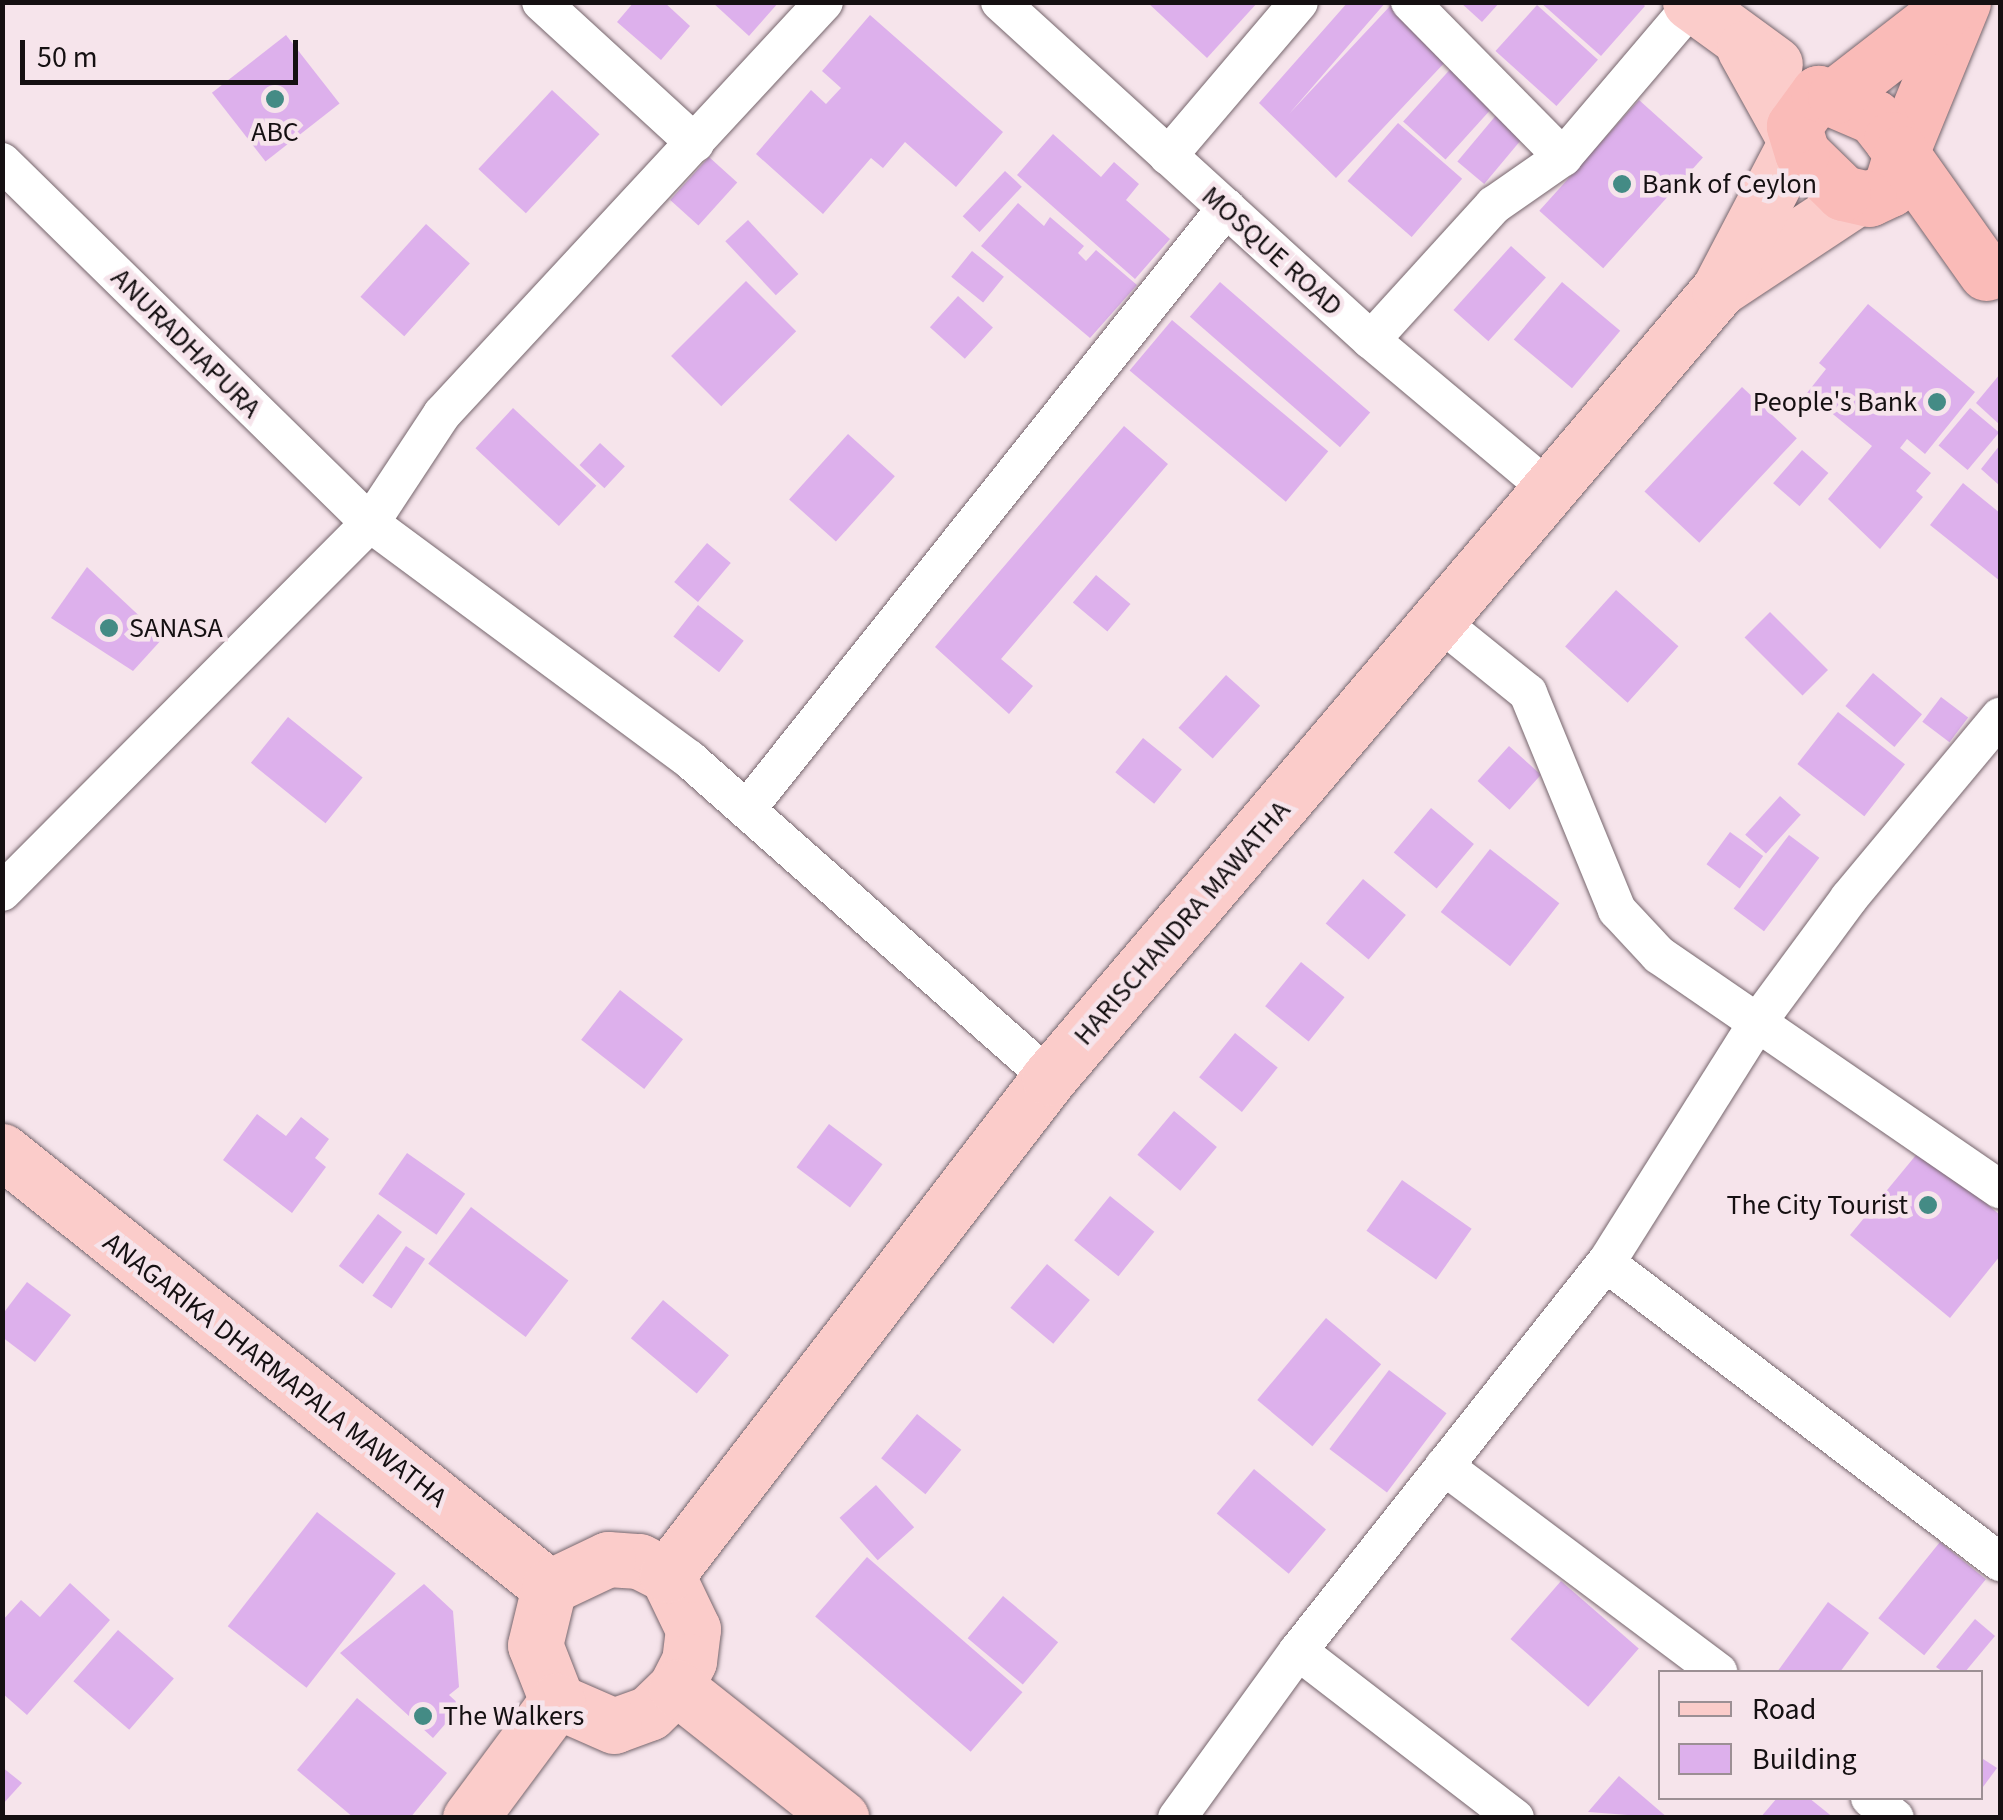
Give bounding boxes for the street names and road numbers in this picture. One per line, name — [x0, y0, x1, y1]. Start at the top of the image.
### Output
street label: MOSQUE ROAD — [1195, 179, 1349, 323]
street label: ANURADHAPURA — [104, 261, 268, 425]
street label: HARISCHANDRA MAWATHA — [1067, 794, 1297, 1052]
street label: ANAGARIKA DHARMAPALA MAWATHA — [97, 1225, 453, 1515]

